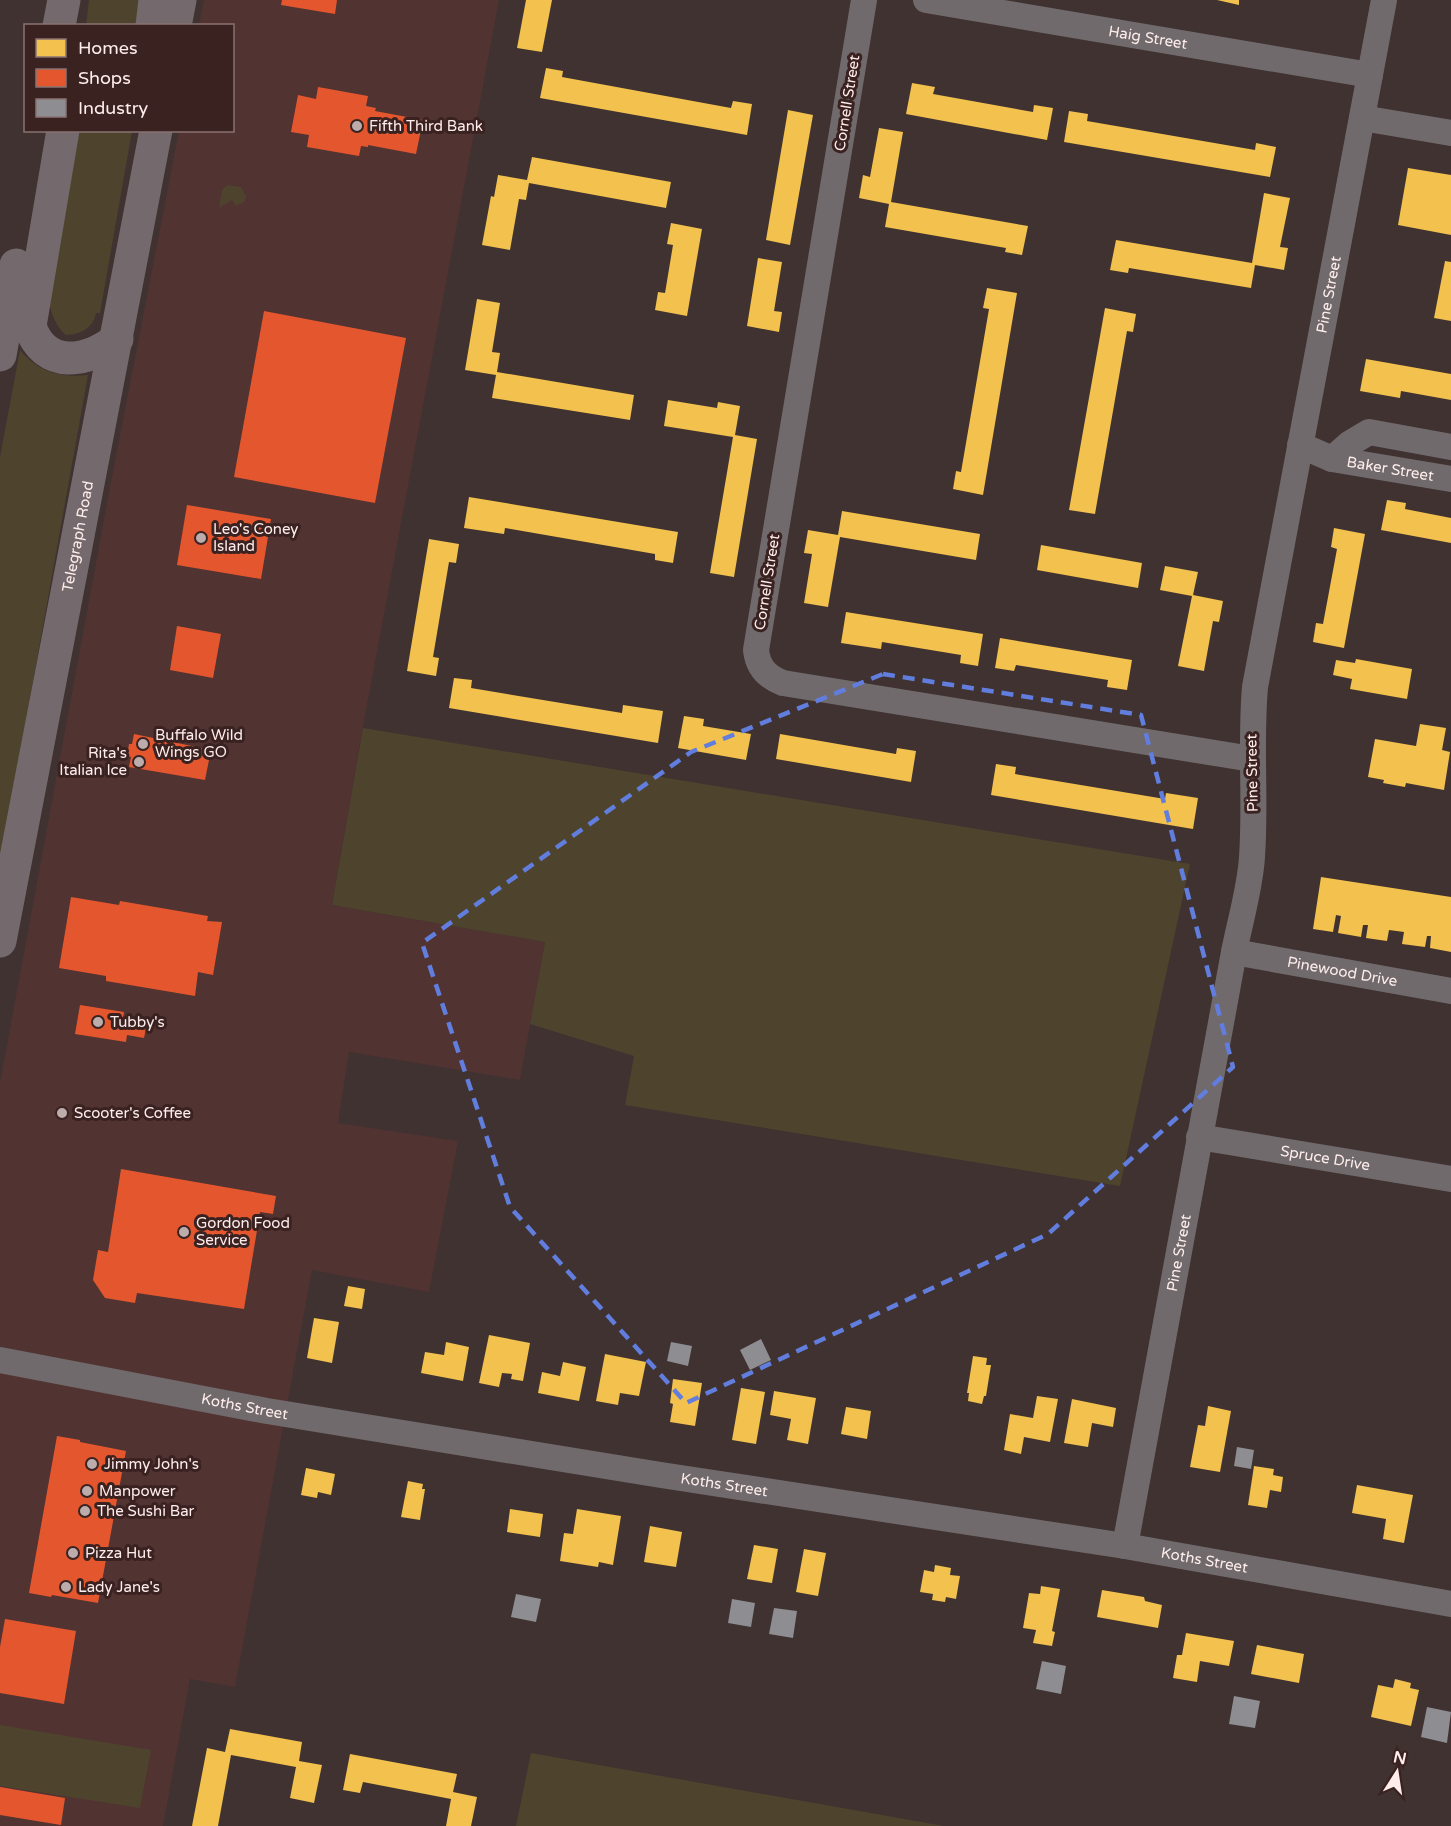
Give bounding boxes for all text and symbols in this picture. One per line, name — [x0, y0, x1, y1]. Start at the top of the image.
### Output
street label: Haig Street — [1107, 22, 1189, 53]
legend — [24, 24, 234, 132]
text: Homes — [78, 37, 138, 59]
street label: Cornell Street — [831, 53, 864, 152]
text: Shops — [78, 67, 131, 89]
text: Industry — [78, 97, 149, 119]
place label: Fifth Third Bank — [369, 117, 483, 135]
marker: Fifth Third Bank — [350, 119, 364, 133]
street label: Pine Street — [1313, 254, 1345, 335]
street label: Baker Street — [1345, 453, 1435, 485]
street label: Telegraph Road — [58, 479, 97, 594]
place label: Leo's Coney Island — [213, 520, 298, 555]
marker: Leo's Coney Island — [194, 531, 208, 545]
street label: Cornell Street — [751, 532, 784, 631]
place label: Buffalo Wild Wings GO — [155, 726, 243, 761]
street label: Pine Street — [1242, 734, 1262, 812]
marker: Buffalo Wild Wings GO — [136, 737, 150, 751]
place label: Rita's Italian Ice — [59, 744, 127, 779]
marker: Rita's Italian Ice — [132, 755, 146, 769]
street label: Pinewood Drive — [1286, 953, 1399, 990]
place label: Tubby's — [110, 1013, 165, 1031]
marker: Tubby's — [91, 1015, 105, 1029]
place label: Scooter's Coffee — [74, 1104, 191, 1122]
marker: Scooter's Coffee — [55, 1106, 69, 1120]
street label: Spruce Drive — [1279, 1142, 1372, 1174]
street label: Pine Street — [1163, 1213, 1195, 1293]
place label: Gordon Food Service — [196, 1214, 290, 1249]
marker: Gordon Food Service — [177, 1225, 191, 1239]
street label: Koths Street — [200, 1390, 290, 1423]
place label: Jimmy John's — [104, 1455, 199, 1473]
marker: Jimmy John's — [85, 1457, 99, 1471]
street label: Koths Street — [679, 1469, 769, 1500]
place label: Manpower — [99, 1482, 176, 1500]
marker: Manpower — [80, 1484, 94, 1498]
place label: The Sushi Bar — [97, 1502, 195, 1520]
marker: The Sushi Bar — [78, 1504, 92, 1518]
place label: Pizza Hut — [85, 1544, 152, 1562]
street label: Koths Street — [1159, 1544, 1250, 1577]
marker: Pizza Hut — [66, 1546, 80, 1560]
place label: Lady Jane's — [78, 1578, 160, 1596]
marker: Lady Jane's — [59, 1580, 73, 1594]
north arrow — [1367, 1742, 1427, 1802]
text: N — [1392, 1747, 1408, 1769]

